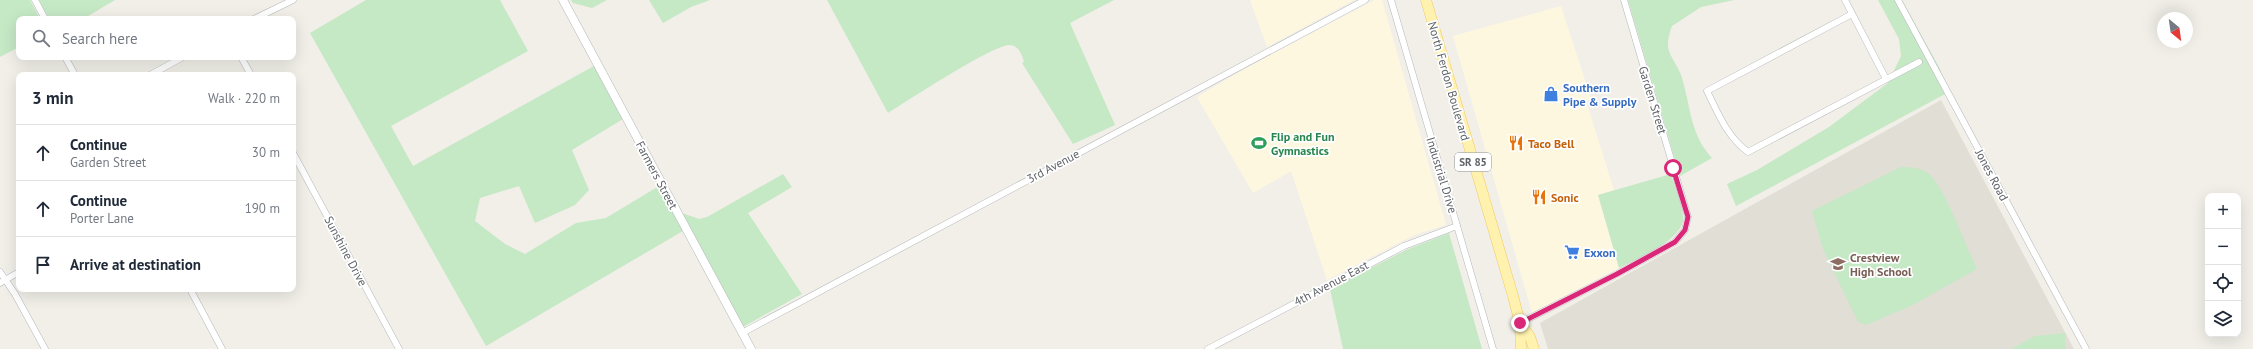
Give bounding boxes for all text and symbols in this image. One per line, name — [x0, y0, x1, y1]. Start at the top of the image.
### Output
north arrow — [2157, 12, 2193, 48]
search box — [16, 16, 296, 60]
street label: North Ferdon Boulevard — [1425, 20, 1473, 142]
icon: search — [30, 27, 52, 49]
text: Search here — [62, 29, 138, 48]
street label: Garden Street — [1636, 64, 1670, 136]
place label: Southern Pipe & Supply — [1563, 80, 1637, 109]
shop icon: Southern Pipe & Supply — [1542, 85, 1560, 103]
text: 3 min — [32, 87, 73, 109]
text: Walk · 220 m — [208, 90, 280, 107]
place label: Flip and Fun Gymnastics — [1271, 129, 1334, 158]
sports icon: Flip and Fun Gymnastics — [1250, 134, 1268, 152]
restaurant icon: Taco Bell — [1507, 134, 1525, 152]
text: Continue — [70, 135, 127, 154]
street label: Industrial Drive — [1423, 135, 1461, 215]
place label: Taco Bell — [1528, 136, 1575, 151]
street label: Farmers Street — [633, 138, 681, 212]
icon: ahead — [32, 142, 54, 164]
text: 30 m — [252, 144, 280, 161]
street label: 3rd Avenue — [1024, 146, 1082, 186]
street label: Jones Road — [1972, 146, 2012, 203]
road number: SR 85 — [1455, 153, 1491, 171]
text: Garden Street — [70, 154, 146, 171]
route start — [1664, 159, 1682, 177]
restaurant icon: Sonic — [1530, 188, 1548, 206]
place label: Sonic — [1551, 190, 1579, 205]
text: Continue — [70, 191, 127, 210]
map controls — [2205, 193, 2241, 337]
button: + — [2205, 193, 2241, 229]
icon: ahead — [32, 198, 54, 220]
text: 190 m — [245, 200, 280, 217]
text: Porter Lane — [70, 210, 134, 227]
street label: Sunshine Drive — [321, 213, 371, 289]
button: − — [2205, 229, 2241, 265]
supermarket icon: Exxon — [1563, 243, 1581, 261]
place label: Exxon — [1584, 245, 1615, 260]
place label: Crestview High School — [1850, 250, 1912, 279]
icon: arrive — [32, 254, 54, 276]
text: Arrive at destination — [70, 255, 201, 274]
school or university icon: Crestview High School — [1829, 255, 1847, 273]
street label: 4th Avenue East — [1291, 257, 1371, 309]
button: locate — [2205, 265, 2241, 301]
button: layers — [2205, 301, 2241, 337]
route end — [1511, 314, 1529, 332]

